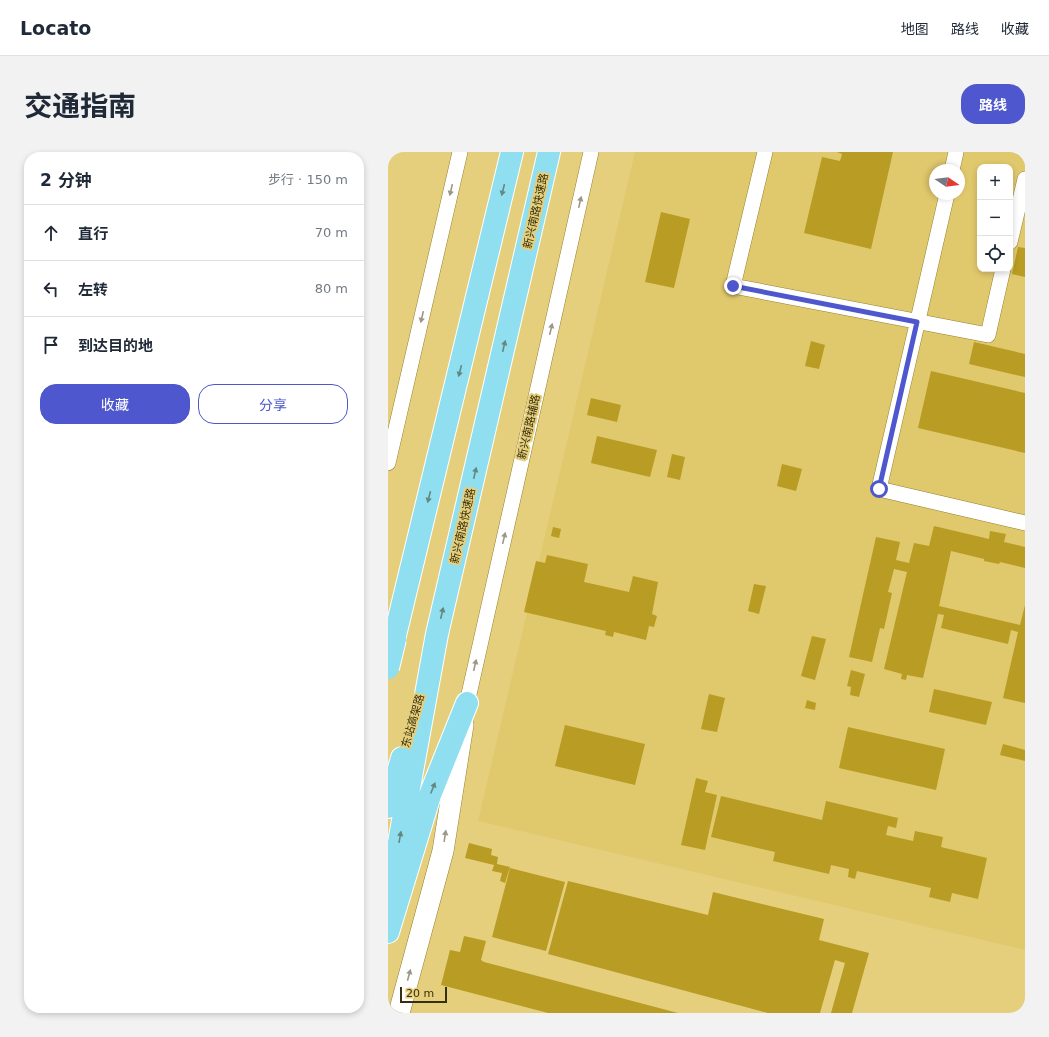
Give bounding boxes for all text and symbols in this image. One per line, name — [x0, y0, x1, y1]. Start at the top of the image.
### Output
text: Locato — [20, 17, 91, 39]
text: 地图 — [901, 21, 929, 37]
text: 路线 — [951, 21, 979, 37]
text: 收藏 — [1001, 21, 1029, 37]
button: 路线 — [961, 84, 1025, 124]
text: 交通指南 — [24, 90, 136, 123]
north arrow — [929, 164, 965, 200]
map controls — [977, 164, 1013, 272]
button: + — [977, 164, 1013, 200]
text: 2 分钟 — [40, 170, 92, 190]
text: 步行 · 150 m — [268, 172, 348, 187]
street label: 新兴南路快速路 — [521, 172, 551, 250]
one-way arrow — [448, 184, 454, 196]
one-way arrow — [500, 184, 506, 196]
one-way arrow — [577, 196, 583, 208]
button: − — [977, 200, 1013, 236]
icon: ahead — [40, 222, 62, 244]
text: 直行 — [78, 225, 108, 243]
text: 70 m — [315, 225, 348, 240]
button: locate — [977, 236, 1013, 272]
route end — [724, 277, 742, 295]
icon: left — [40, 278, 62, 300]
text: 左转 — [78, 281, 108, 299]
text: 80 m — [315, 281, 348, 296]
one-way arrow — [418, 311, 424, 323]
one-way arrow — [548, 323, 554, 335]
icon: arrive — [40, 334, 62, 356]
text: 到达目的地 — [78, 337, 153, 355]
one-way arrow — [502, 340, 508, 352]
one-way arrow — [456, 365, 462, 377]
button: 收藏 — [40, 384, 190, 424]
button: 分享 — [198, 384, 348, 424]
street label: 新兴南路辅路 — [515, 393, 543, 461]
one-way arrow — [472, 467, 478, 479]
route start — [870, 480, 888, 498]
street label: 新兴南路快速路 — [448, 487, 478, 565]
one-way arrow — [426, 491, 432, 503]
one-way arrow — [501, 532, 507, 544]
one-way arrow — [440, 607, 446, 619]
one-way arrow — [473, 659, 479, 671]
street label: 东站高架路 — [399, 693, 427, 749]
one-way arrow — [430, 781, 436, 793]
one-way arrow — [442, 830, 448, 842]
one-way arrow — [397, 831, 403, 843]
one-way arrow — [406, 969, 412, 981]
scale bar — [400, 985, 447, 1004]
text: 20 m — [406, 987, 434, 1000]

